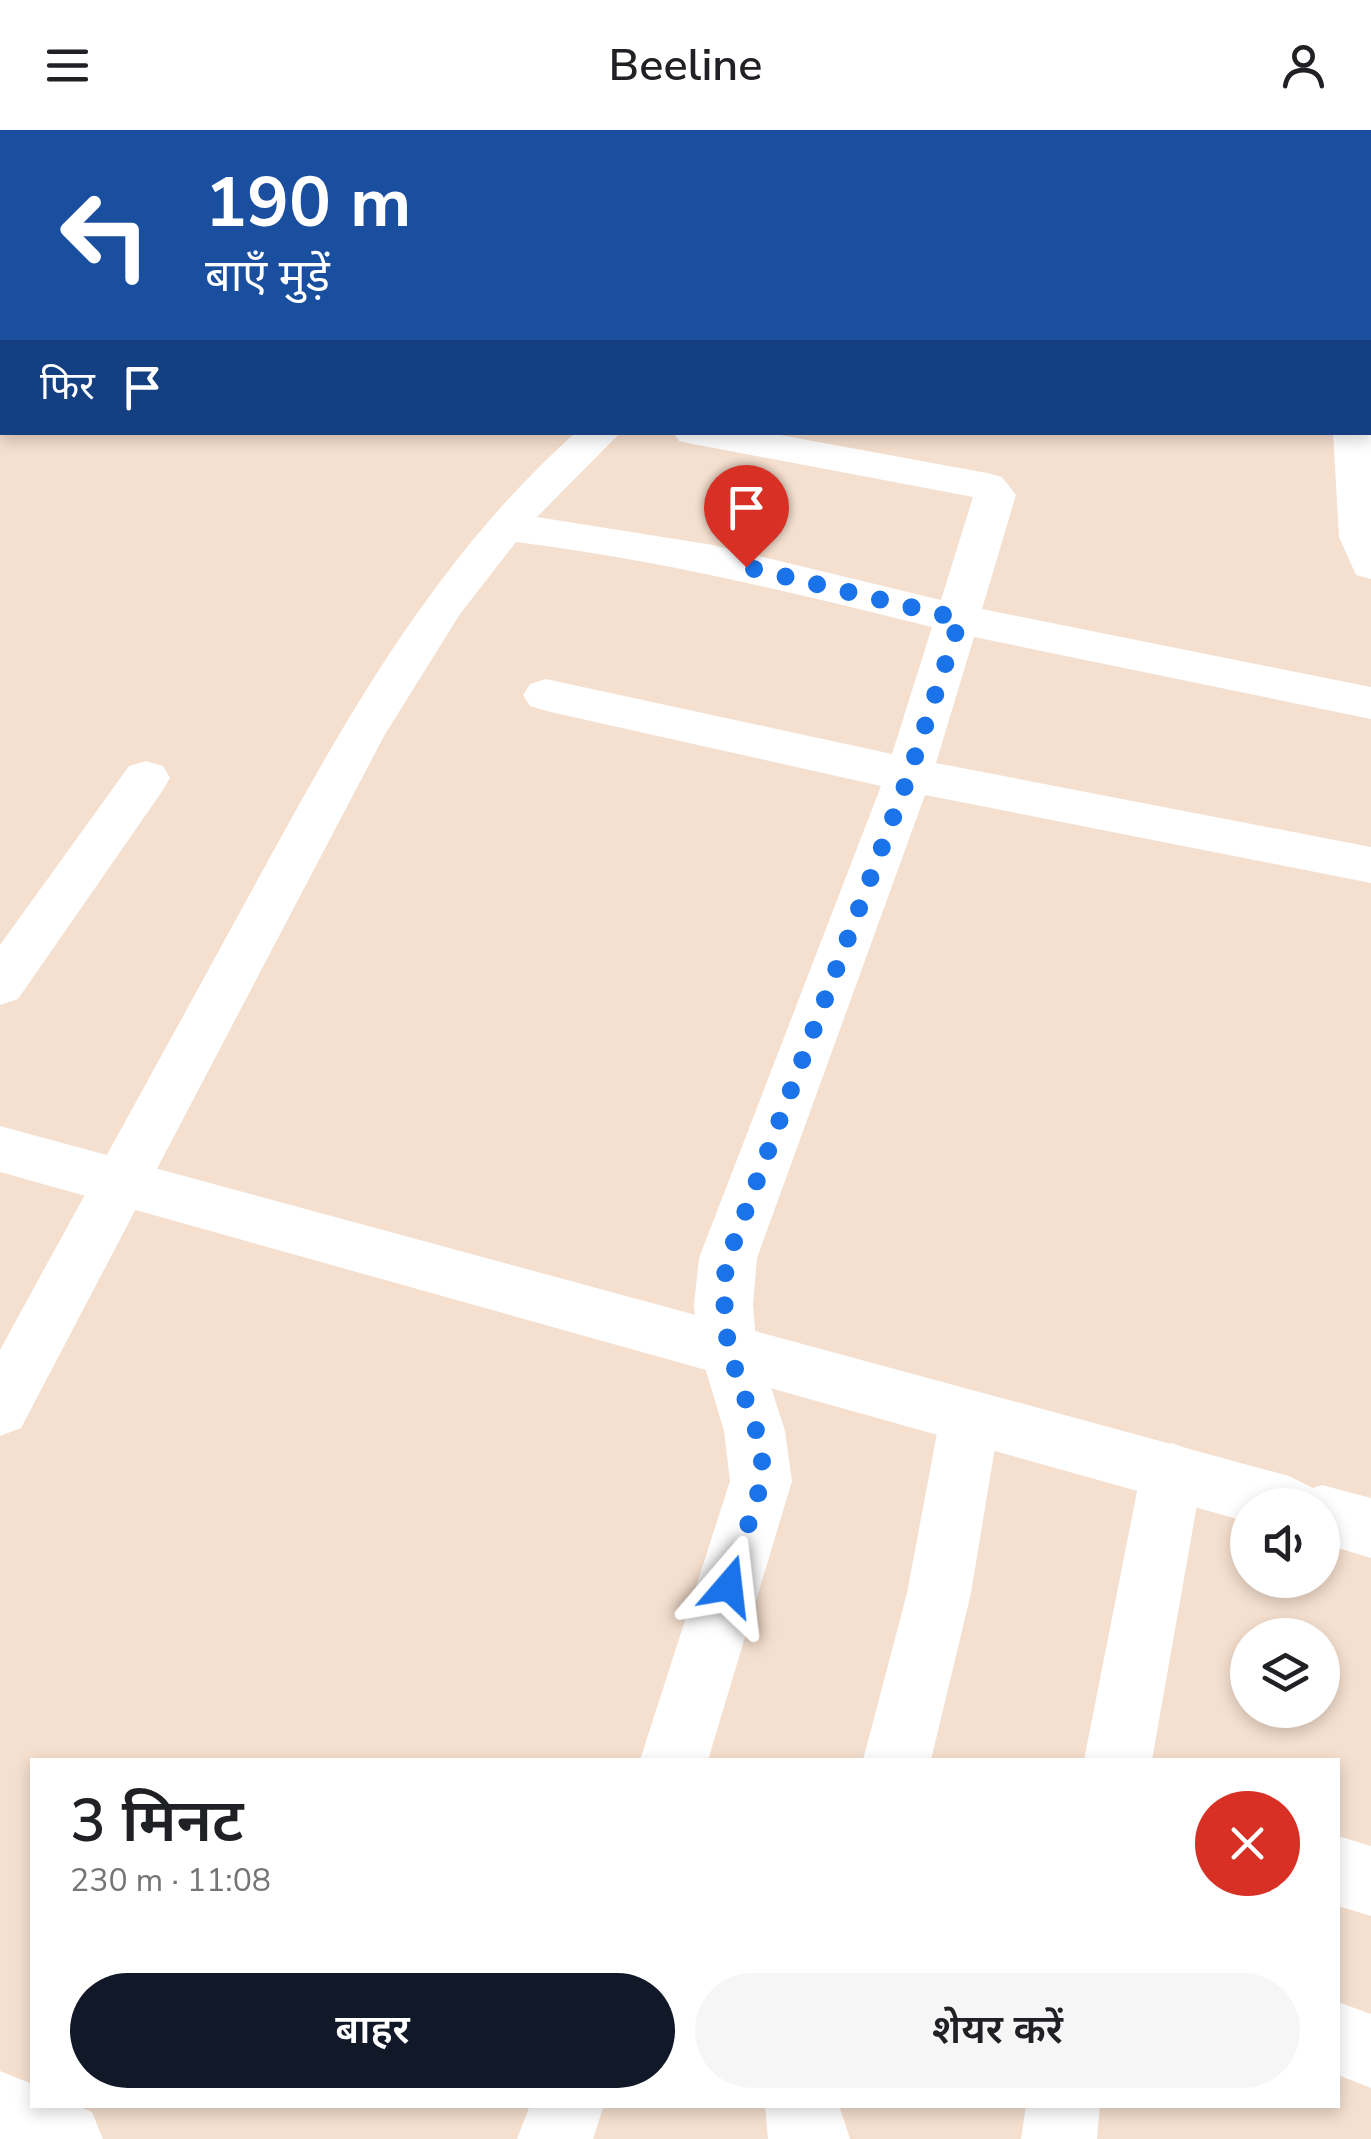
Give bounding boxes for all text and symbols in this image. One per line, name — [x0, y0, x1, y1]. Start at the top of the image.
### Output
text: Beeline — [609, 35, 762, 96]
icon: menu — [40, 38, 95, 93]
icon: person — [1276, 38, 1331, 93]
text: 190 m — [205, 155, 411, 251]
icon: left — [40, 170, 170, 300]
text: बाएँ मुड़ें — [205, 246, 330, 307]
icon: arrive — [115, 360, 170, 415]
text: फिर — [40, 361, 95, 412]
pin — [704, 465, 789, 568]
icon: arrive — [719, 480, 774, 535]
map controls — [1230, 1488, 1340, 1728]
button: sound — [1230, 1488, 1340, 1598]
position arrow — [677, 1534, 781, 1638]
button: layers — [1230, 1618, 1340, 1728]
text: 3 मिनट — [70, 1780, 244, 1862]
button: close — [1195, 1791, 1300, 1896]
text: 230 m · 11:08 — [70, 1859, 271, 1902]
button: बाहर — [70, 1973, 675, 2088]
button: शेयर करें — [695, 1973, 1300, 2088]

